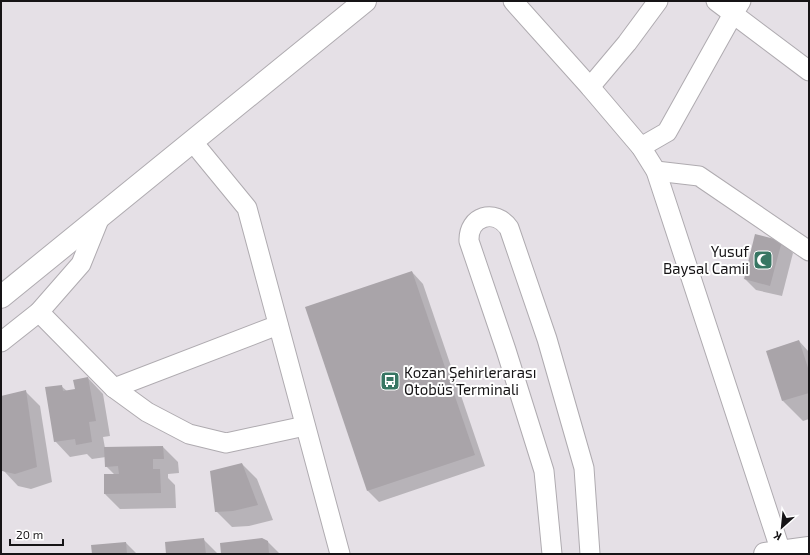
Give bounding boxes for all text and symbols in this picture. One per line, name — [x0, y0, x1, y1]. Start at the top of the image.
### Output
place label: Yusuf Baysal Camii — [663, 242, 749, 277]
mosque icon: Yusuf Baysal Camii — [752, 249, 774, 271]
place label: Kozan Şehirlerarası Otobüs Terminali — [404, 363, 536, 398]
bus stop icon: Kozan Şehirlerarası Otobüs Terminali — [379, 370, 401, 392]
north arrow — [762, 507, 802, 547]
scale bar — [10, 521, 63, 547]
text: 20 m — [16, 527, 43, 541]
text: K — [771, 529, 783, 544]

